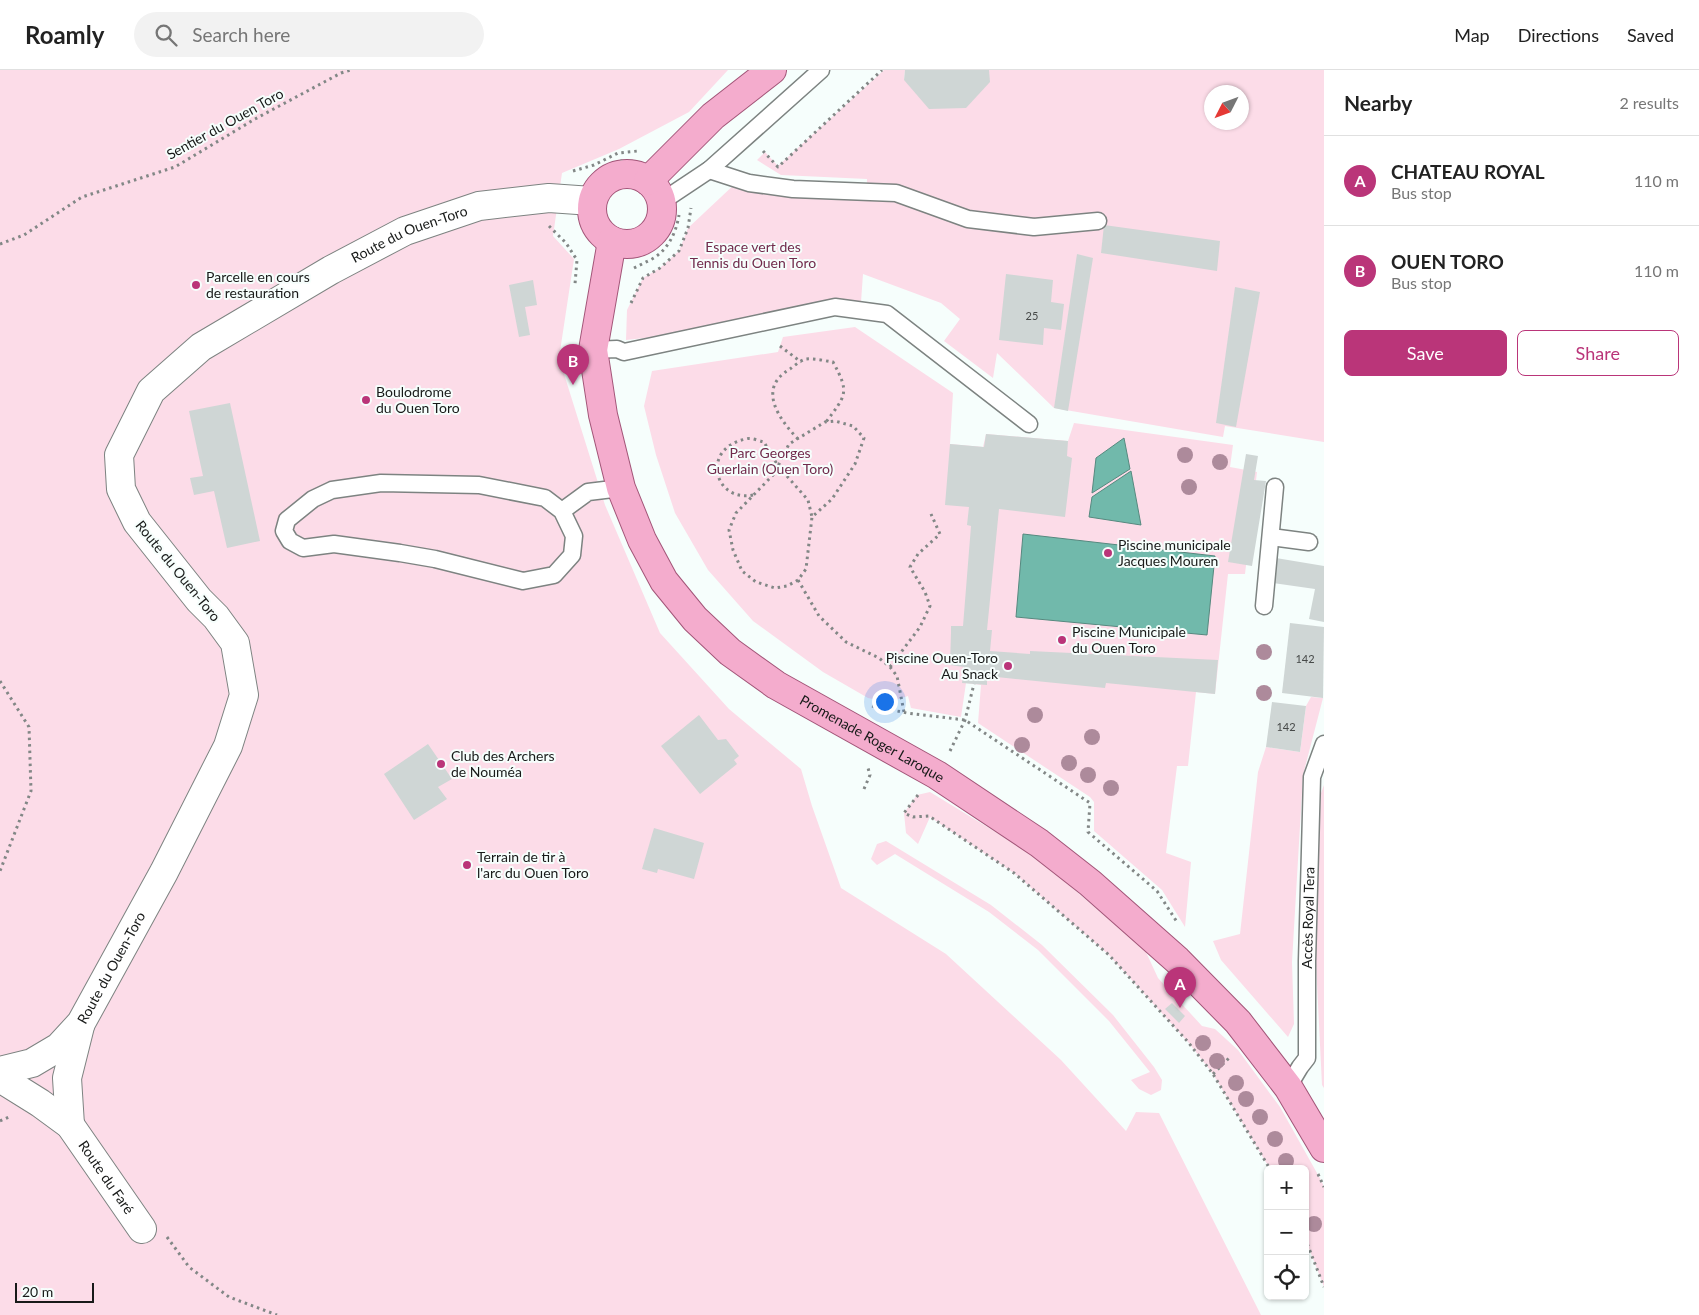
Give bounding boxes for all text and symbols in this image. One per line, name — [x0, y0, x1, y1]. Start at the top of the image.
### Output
search box — [134, 12, 484, 57]
text: Roamly — [25, 20, 104, 49]
icon: search — [152, 21, 180, 49]
text: Search here — [192, 23, 290, 46]
text: Map — [1454, 24, 1490, 46]
text: Directions — [1518, 24, 1599, 46]
text: Saved — [1627, 24, 1674, 46]
street label: Sentier du Ouen Toro — [163, 84, 286, 163]
north arrow — [1204, 85, 1249, 130]
text: Nearby — [1344, 90, 1412, 115]
text: 2 results — [1619, 93, 1679, 112]
text: CHATEAU ROYAL — [1391, 160, 1545, 183]
text: A — [1354, 171, 1366, 190]
text: 110 m — [1634, 171, 1679, 190]
text: Bus stop — [1391, 183, 1452, 202]
street label: Route du Ouen-Toro — [348, 202, 469, 266]
park label: Espace vert des Tennis du Ouen Toro — [690, 238, 816, 271]
text: OUEN TORO — [1391, 250, 1504, 273]
text: B — [1355, 261, 1365, 280]
text: 110 m — [1634, 261, 1679, 280]
place label: Parcelle en cours de restauration — [206, 268, 310, 301]
text: Bus stop — [1391, 273, 1452, 292]
marker: Parcelle en cours de restauration — [190, 279, 202, 291]
house number: 25 — [1026, 309, 1038, 322]
button: Save — [1344, 330, 1507, 376]
button: Share — [1517, 330, 1679, 376]
pin: B — [557, 344, 589, 385]
place label: Boulodrome du Ouen Toro — [376, 383, 460, 416]
marker: Boulodrome du Ouen Toro — [360, 394, 372, 406]
park label: Parc Georges Guerlain (Ouen Toro) — [707, 444, 834, 477]
street label: Route du Ouen-Toro — [132, 517, 224, 625]
place label: Piscine municipale Jacques Mouren — [1118, 536, 1231, 569]
marker: Piscine municipale Jacques Mouren — [1102, 547, 1114, 559]
place label: Piscine Municipale du Ouen Toro — [1072, 623, 1186, 656]
marker: Piscine Municipale du Ouen Toro — [1056, 634, 1068, 646]
place label: Piscine Ouen-Toro Au Snack — [886, 649, 999, 682]
house number: 142 — [1295, 652, 1315, 665]
marker: Piscine Ouen-Toro Au Snack — [1002, 660, 1014, 672]
your location — [872, 689, 898, 715]
street label: Promenade Roger Laroque — [797, 691, 948, 786]
house number: 142 — [1276, 720, 1296, 733]
place label: Club des Archers de Nouméa — [451, 747, 555, 780]
marker: Club des Archers de Nouméa — [435, 758, 447, 770]
place label: Terrain de tir à l'arc du Ouen Toro — [477, 848, 589, 881]
marker: Terrain de tir à l'arc du Ouen Toro — [461, 859, 473, 871]
street label: Accès Royal Tera — [1298, 866, 1318, 969]
street label: Route du Ouen-Toro — [73, 909, 149, 1026]
pin: A — [1164, 967, 1196, 1008]
street label: Route du Faré — [75, 1137, 138, 1217]
map controls — [1264, 1165, 1309, 1300]
button: + — [1264, 1165, 1309, 1210]
button: − — [1264, 1210, 1309, 1255]
button: locate — [1264, 1255, 1309, 1300]
scale bar — [15, 1280, 94, 1303]
text: 20 m — [22, 1283, 53, 1300]

